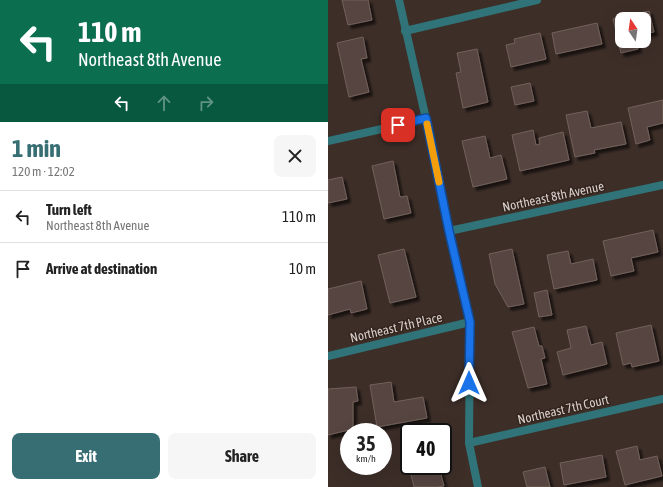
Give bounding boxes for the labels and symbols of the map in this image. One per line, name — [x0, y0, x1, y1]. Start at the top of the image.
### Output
north arrow — [615, 12, 651, 48]
pin — [381, 108, 415, 142]
street label: Northeast 8th Avenue — [501, 178, 605, 215]
street label: Northeast 7th Place — [349, 310, 444, 345]
position arrow — [448, 362, 490, 404]
street label: Northeast 7th Court — [516, 392, 610, 427]
speed limit sign: 40 — [400, 423, 452, 475]

